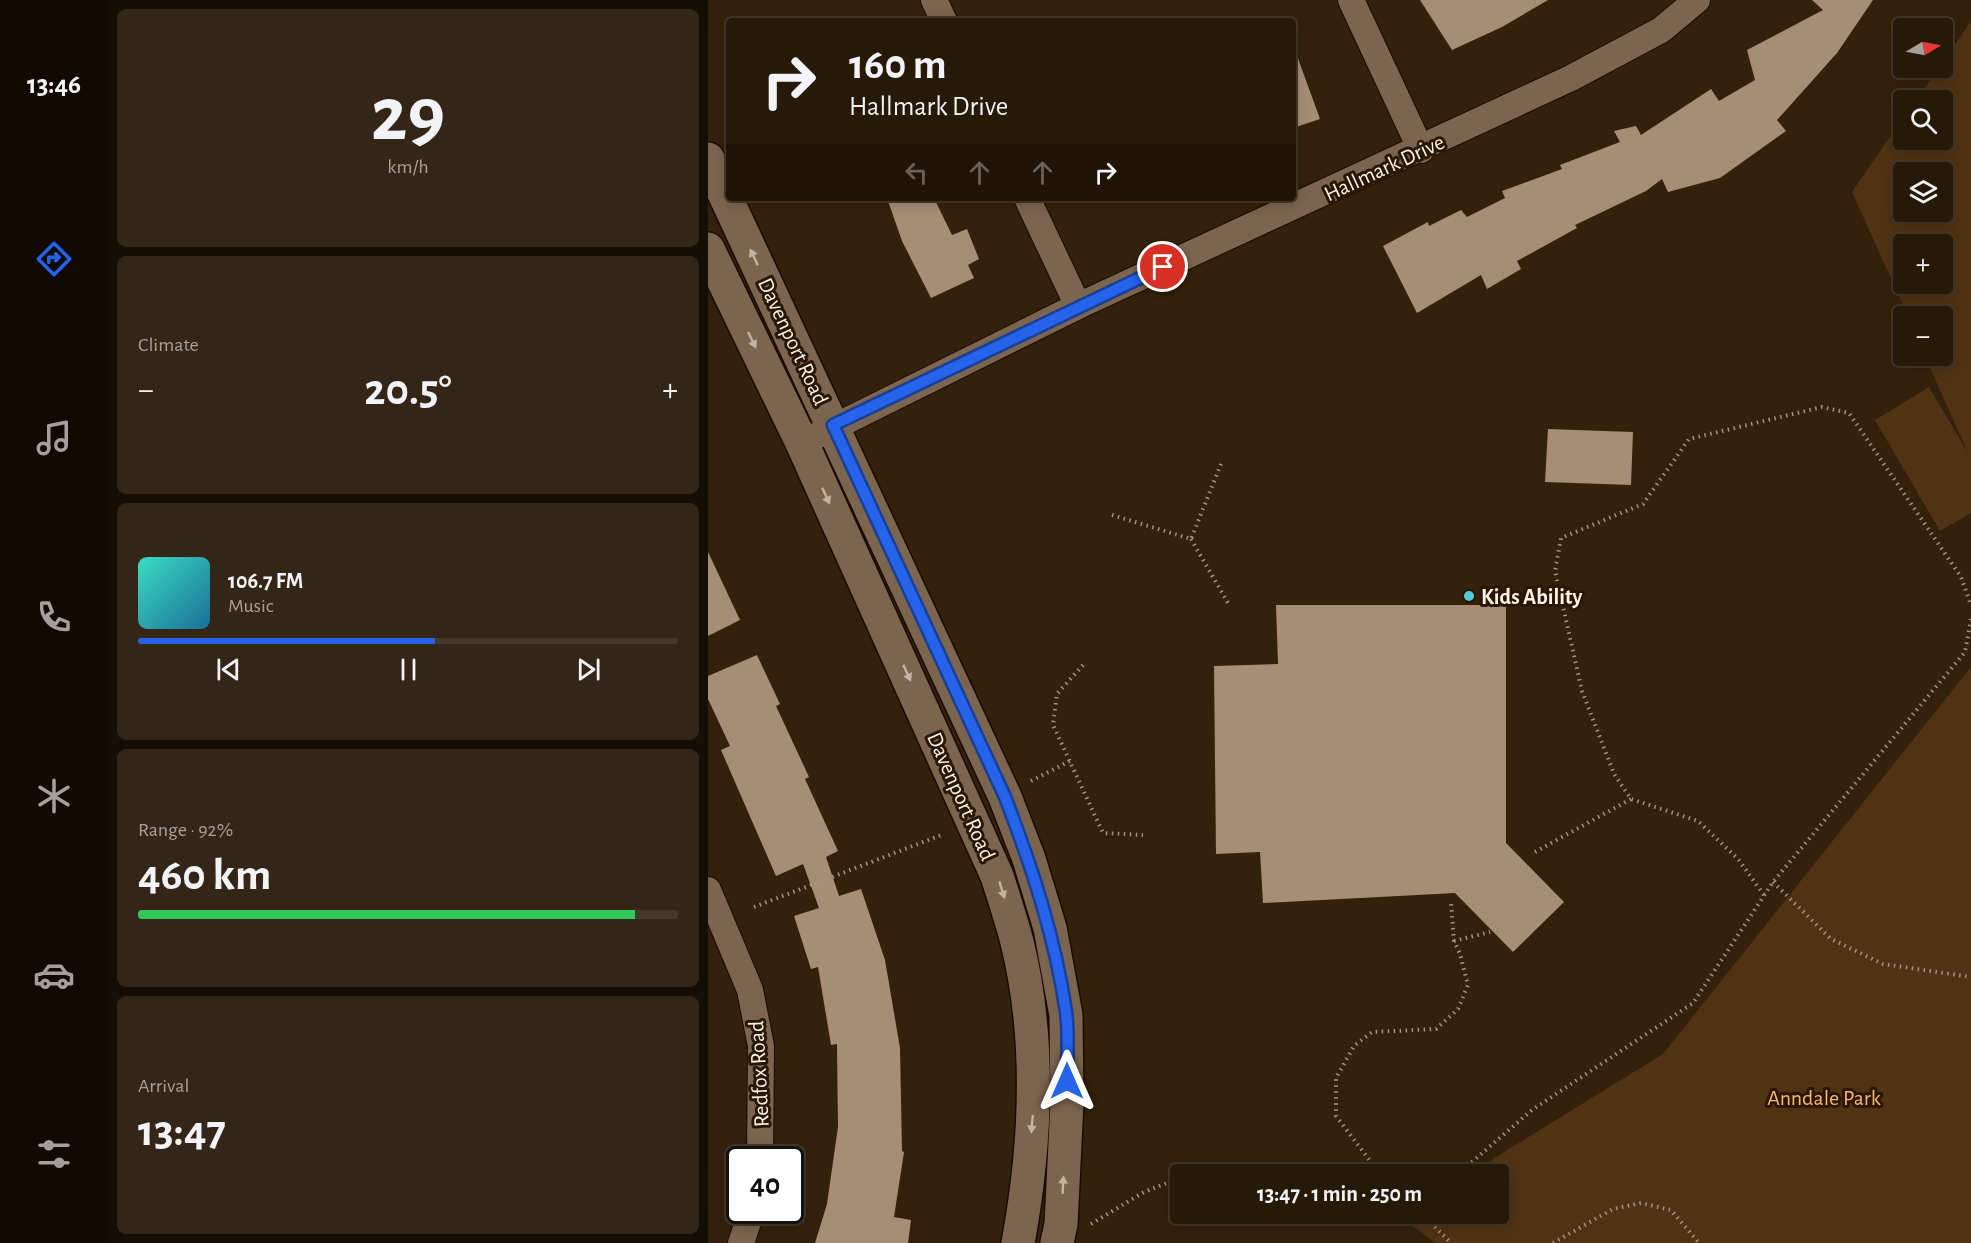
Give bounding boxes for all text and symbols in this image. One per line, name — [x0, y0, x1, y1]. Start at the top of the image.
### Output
north arrow — [1893, 18, 1953, 78]
map controls — [1893, 18, 1953, 366]
icon: right — [750, 42, 828, 120]
text: 160 m — [849, 44, 947, 86]
text: 13:46 — [27, 71, 81, 98]
text: 29 — [371, 77, 445, 155]
button: search — [1893, 90, 1953, 150]
text: Hallmark Drive — [849, 93, 1008, 120]
street label: Hallmark Drive — [1321, 131, 1448, 205]
icon: left — [900, 156, 933, 189]
icon: ahead — [963, 156, 996, 189]
icon: ahead — [1026, 156, 1059, 189]
icon: right — [1089, 156, 1122, 189]
text: km/h — [387, 157, 429, 177]
button: layers — [1893, 162, 1953, 222]
button: + — [1893, 234, 1953, 294]
icon: directions — [33, 238, 75, 280]
pin — [1137, 241, 1188, 292]
one-way arrow — [749, 248, 758, 265]
icon: arrive — [1146, 250, 1179, 283]
street label: Davenport Road — [754, 274, 832, 409]
button: − — [1893, 306, 1953, 366]
one-way arrow — [748, 331, 757, 348]
text: Climate — [138, 335, 199, 355]
text: 20.5° — [364, 368, 452, 413]
text: − — [138, 374, 154, 407]
text: + — [662, 374, 678, 407]
icon: music — [33, 417, 75, 459]
one-way arrow — [821, 487, 831, 505]
text: 106.7 FM — [228, 570, 303, 592]
place label: Kids Ability — [1481, 586, 1583, 609]
marker: Kids Ability — [1462, 589, 1476, 603]
icon: phone — [33, 596, 75, 638]
text: Music — [228, 596, 274, 616]
icon: previous — [212, 653, 245, 686]
icon: pause — [392, 653, 425, 686]
icon: next — [572, 653, 605, 686]
one-way arrow — [903, 665, 912, 682]
street label: Davenport Road — [923, 729, 999, 864]
icon: climate — [33, 775, 75, 817]
text: Range · 92% — [138, 820, 233, 840]
text: 460 km — [138, 853, 271, 898]
one-way arrow — [998, 881, 1007, 899]
icon: car — [33, 954, 75, 996]
street label: Redfox Road — [745, 1020, 773, 1128]
position arrow — [1035, 1049, 1099, 1113]
text: Arrival — [138, 1076, 189, 1096]
park label: Anndale Park — [1767, 1087, 1881, 1109]
text: 13:47 — [138, 1109, 226, 1154]
one-way arrow — [1027, 1114, 1037, 1133]
icon: filters — [33, 1133, 75, 1175]
speed limit sign: 40 — [726, 1146, 804, 1224]
one-way arrow — [1058, 1175, 1067, 1194]
text: 13:47 · 1 min · 250 m — [1257, 1183, 1422, 1205]

